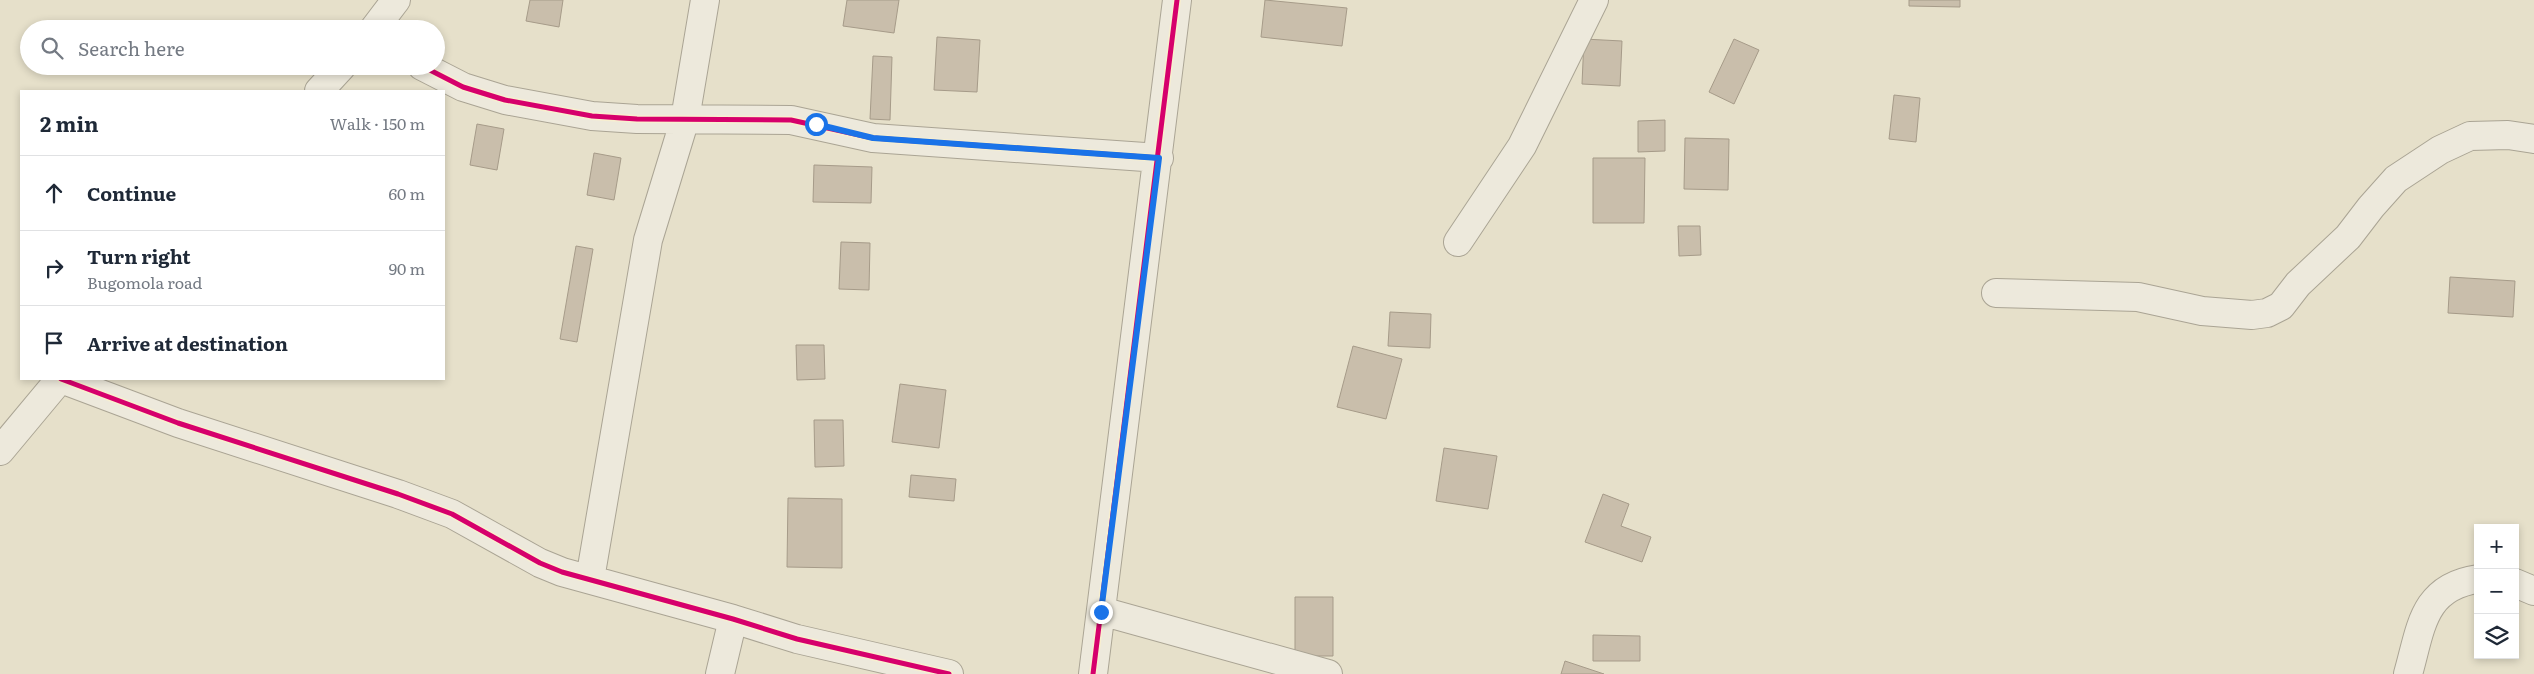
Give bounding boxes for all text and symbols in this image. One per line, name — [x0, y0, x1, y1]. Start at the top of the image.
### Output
search box — [20, 20, 445, 75]
icon: search — [38, 34, 66, 62]
text: Search here — [78, 34, 185, 62]
text: 2 min — [40, 107, 99, 138]
text: Walk · 150 m — [330, 111, 425, 135]
route start — [805, 113, 828, 136]
icon: ahead — [40, 179, 68, 207]
text: Continue — [87, 179, 176, 207]
text: 60 m — [388, 181, 425, 205]
text: Turn right — [87, 242, 191, 270]
icon: right — [40, 254, 68, 282]
text: 90 m — [389, 256, 425, 280]
text: Bugomola road — [87, 270, 202, 294]
icon: arrive — [40, 329, 68, 357]
text: Arrive at destination — [87, 329, 288, 357]
map controls — [2474, 524, 2519, 659]
button: + — [2474, 524, 2519, 569]
button: − — [2474, 569, 2519, 614]
route end — [1090, 601, 1113, 624]
button: layers — [2474, 614, 2519, 659]

